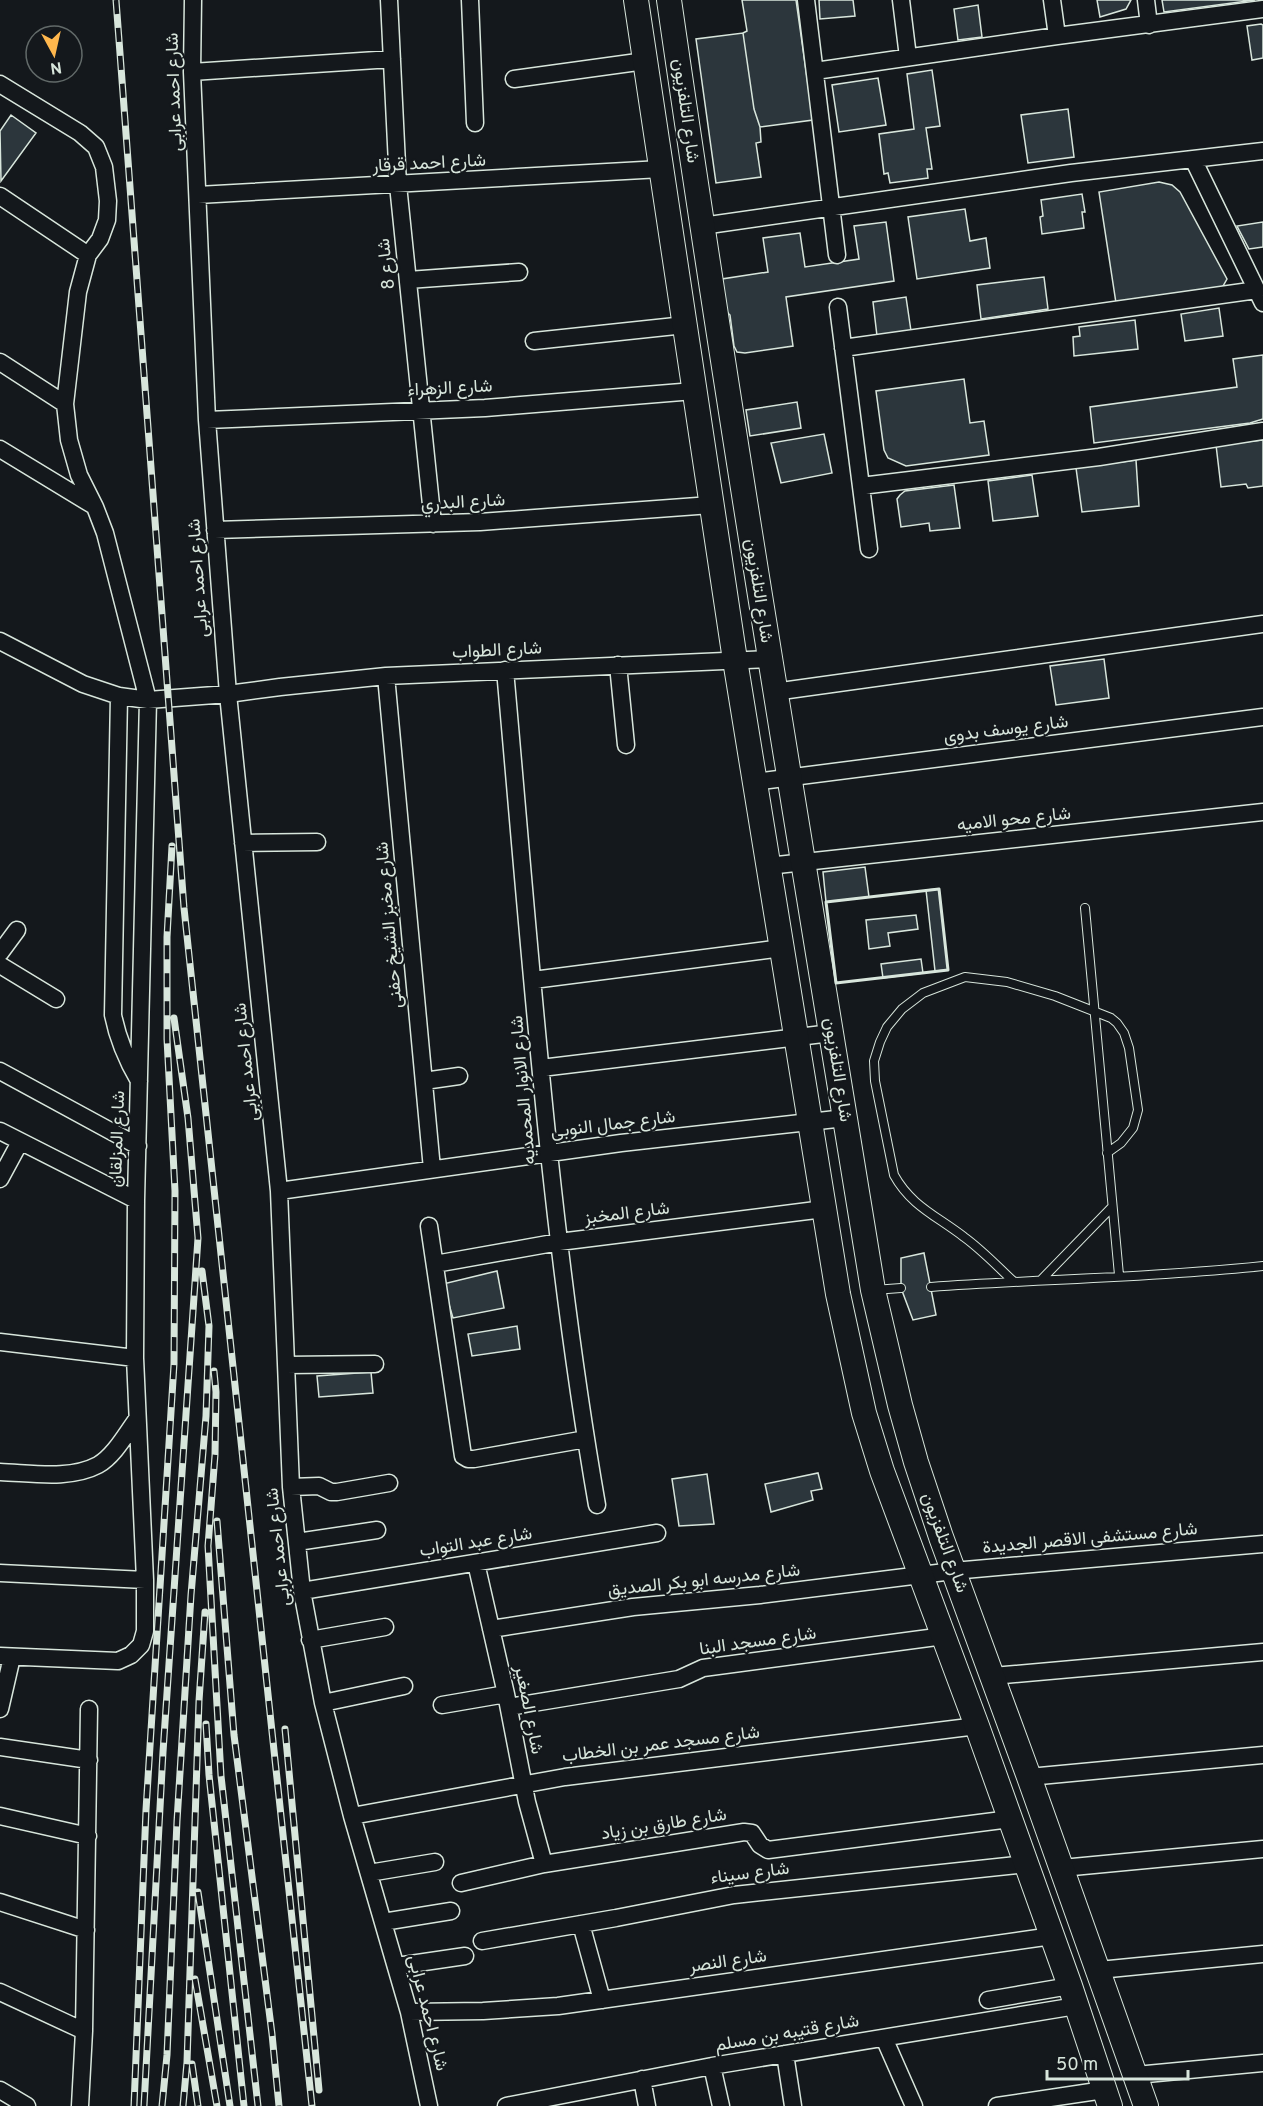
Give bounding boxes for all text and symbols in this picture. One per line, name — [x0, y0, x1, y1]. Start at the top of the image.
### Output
north arrow — [24, 24, 84, 84]
street label: شارع احمد عرابى — [161, 32, 189, 152]
text: N — [49, 56, 63, 78]
street label: شارع التلفزيون — [666, 57, 704, 165]
street label: شارع احمد قرقار — [371, 150, 486, 179]
street label: شارع 8 — [373, 237, 401, 291]
street label: شارع الزهراء — [407, 375, 493, 403]
street label: شارع البدري — [420, 489, 506, 519]
street label: شارع احمد عرابى — [183, 518, 215, 638]
street label: شارع التلفزيون — [738, 537, 778, 645]
street label: شارع الطواب — [452, 637, 542, 665]
street label: شارع يوسف بدوى — [942, 711, 1070, 749]
street label: شارع محو الاميه — [956, 803, 1072, 837]
street label: شارع مخبز الشيخ حفنى — [371, 841, 409, 1009]
street label: شارع احمد عرابى — [229, 1002, 265, 1122]
street label: شارع الانوار المحمديه — [506, 1015, 542, 1165]
street label: شارع التلفزيون — [817, 1016, 857, 1124]
street label: شارع المزلقان — [105, 1090, 131, 1188]
street label: شارع جمال النوبى — [549, 1106, 677, 1144]
street label: شارع المخبز — [582, 1197, 671, 1231]
street label: شارع احمد عرابى — [261, 1487, 297, 1607]
street label: شارع التلفزيون — [915, 1490, 973, 1596]
street label: شارع مستشفى الاقصر الجديدة — [982, 1518, 1198, 1560]
street label: شارع عبد التواب — [418, 1523, 534, 1563]
street label: شارع مدرسه ابو بكر الصديق — [607, 1559, 801, 1603]
street label: شارع مسجد البنا — [698, 1622, 818, 1662]
street label: شارع الصغير — [508, 1663, 548, 1756]
street label: شارع مسجد عمر بن الخطاب — [561, 1721, 761, 1769]
street label: شارع طارق بن زياد — [600, 1804, 728, 1846]
street label: شارع سيناء — [709, 1858, 791, 1890]
street label: شارع النصر — [687, 1945, 768, 1979]
street label: شارع احمد عرابى — [401, 1953, 453, 2073]
street label: شارع قتيبه بن مسلم — [713, 2010, 861, 2058]
scale bar — [1047, 2043, 1188, 2081]
text: 50 m — [1056, 2054, 1098, 2077]

